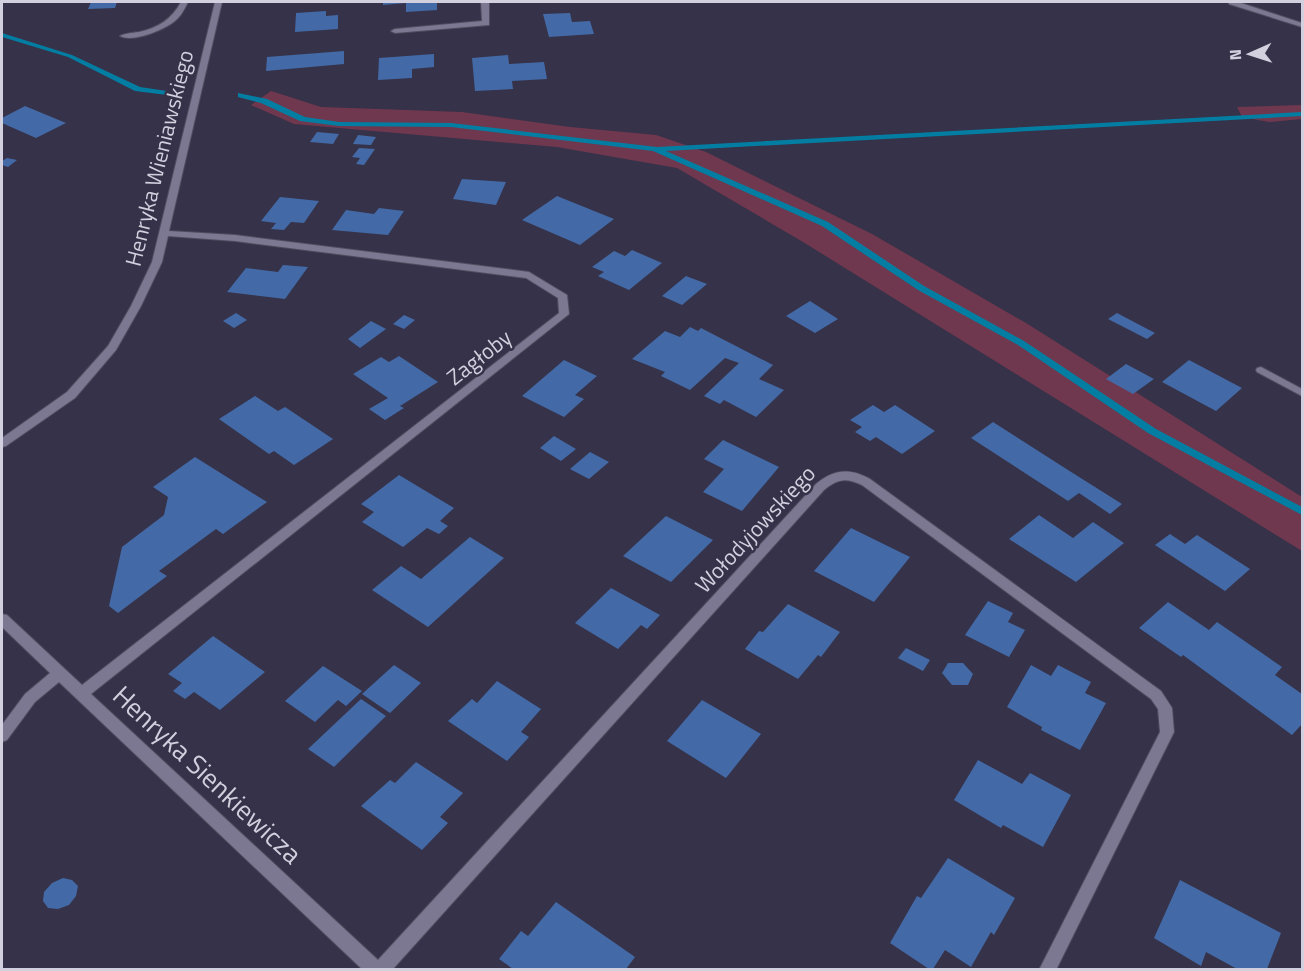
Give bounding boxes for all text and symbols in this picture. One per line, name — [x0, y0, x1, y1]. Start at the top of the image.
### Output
north arrow — [1220, 24, 1280, 84]
street label: Henryka Wieniawskiego — [116, 46, 202, 270]
text: N — [1223, 49, 1247, 61]
street label: Zagłoby — [439, 320, 519, 393]
street label: Wołodyjowskiego — [687, 457, 823, 601]
street label: Henryka Sienkiewicza — [104, 675, 312, 873]

